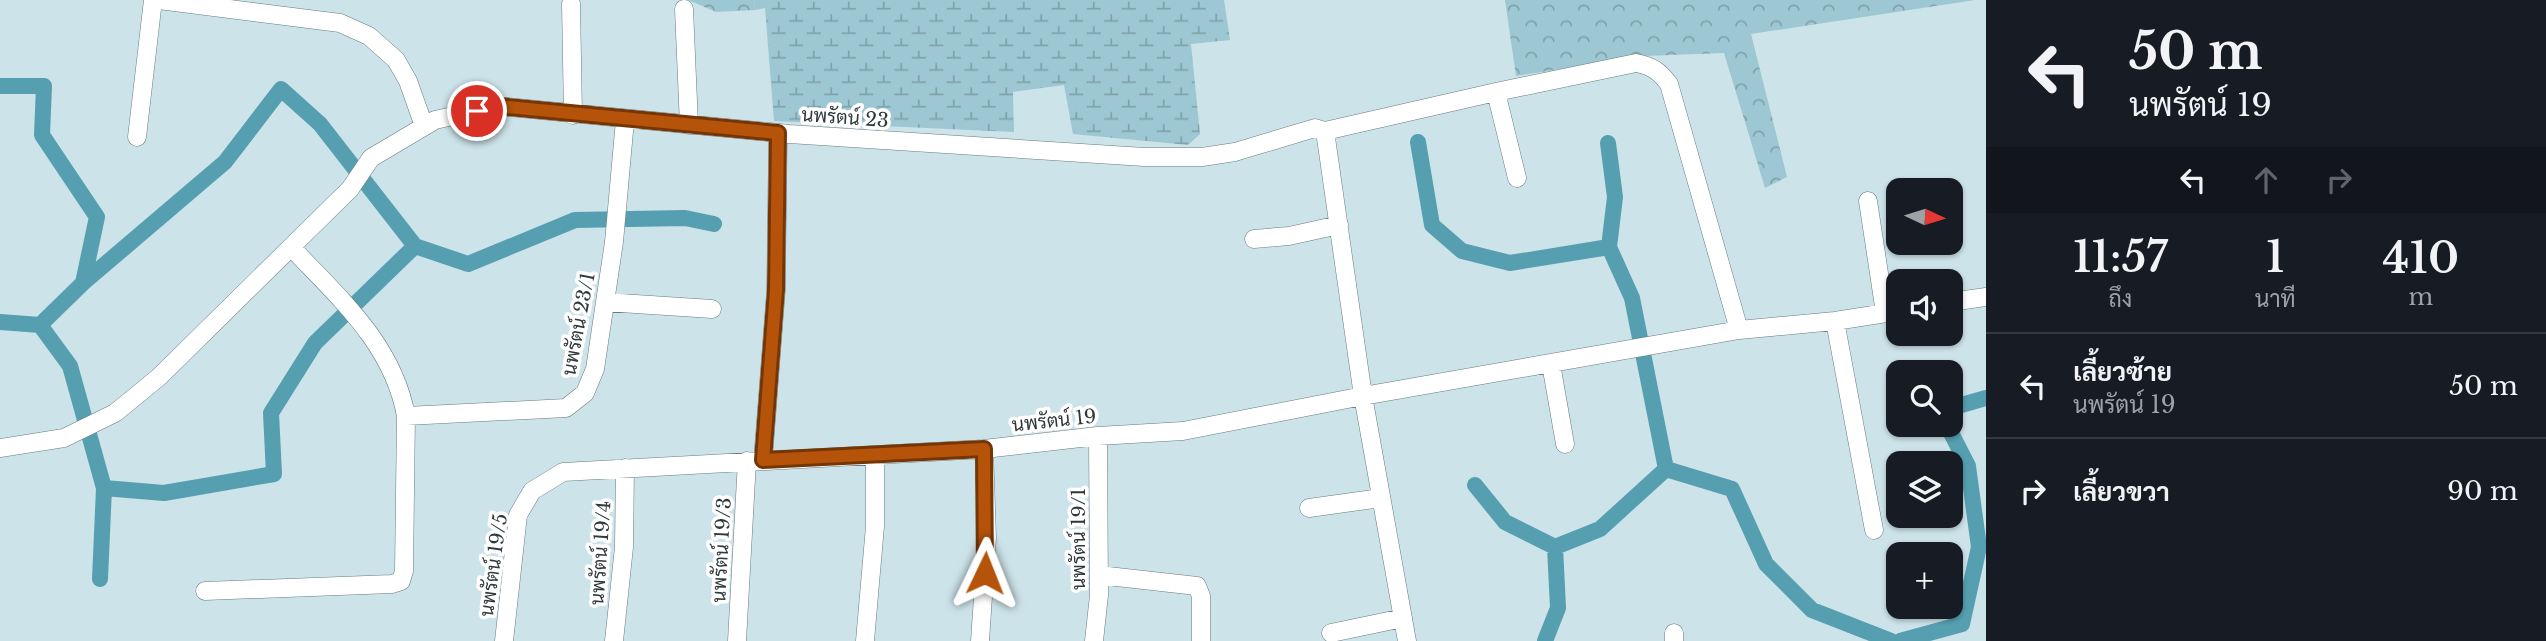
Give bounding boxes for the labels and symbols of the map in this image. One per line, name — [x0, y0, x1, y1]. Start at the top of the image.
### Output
pin — [447, 81, 507, 141]
street label: นพรัตน์ 23 — [801, 102, 889, 132]
north arrow — [1886, 178, 1964, 256]
street label: นพรัตน์ 23/1 — [556, 270, 600, 378]
street label: นพรัตน์ 19 — [1011, 404, 1097, 436]
street label: นพรัตน์ 19/1 — [1066, 488, 1090, 590]
street label: นพรัตน์ 19/3 — [706, 497, 736, 603]
street label: นพรัตน์ 19/4 — [584, 500, 616, 606]
street label: นพรัตน์ 19/5 — [474, 512, 512, 618]
position arrow — [948, 536, 1022, 610]

